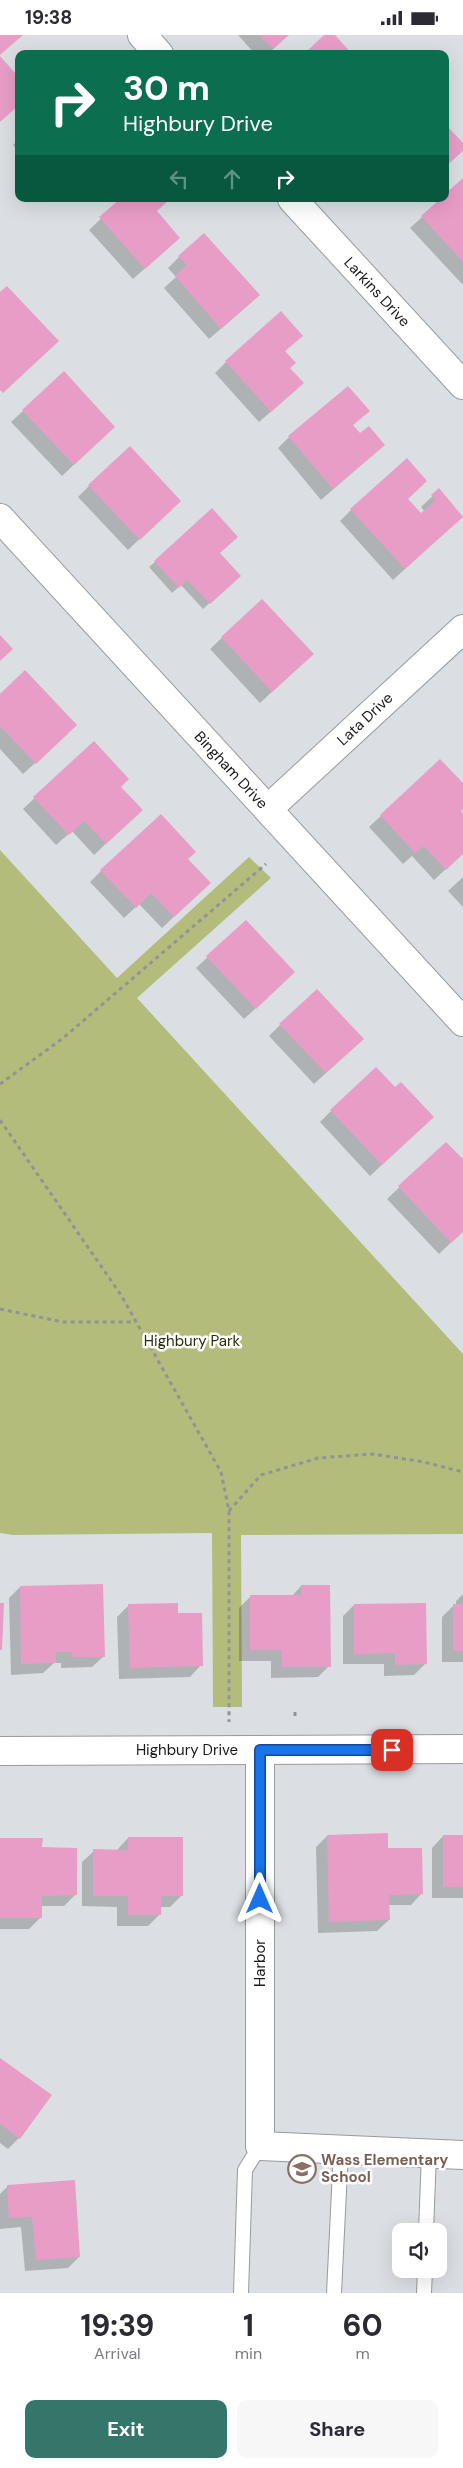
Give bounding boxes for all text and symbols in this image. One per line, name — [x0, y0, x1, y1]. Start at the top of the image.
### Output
text: 19:38 — [25, 5, 72, 30]
text: 30 m — [123, 65, 210, 111]
icon: right — [40, 70, 105, 135]
text: Highbury Drive — [123, 109, 273, 138]
icon: left — [165, 165, 193, 193]
icon: ahead — [218, 165, 246, 193]
icon: right — [271, 165, 299, 193]
street label: Larkins Drive — [340, 253, 414, 331]
street label: Lata Drive — [333, 688, 397, 750]
street label: Bingham Drive — [190, 727, 272, 813]
park label: Highbury Park — [144, 1331, 241, 1351]
pin — [371, 1729, 413, 1771]
icon: arrive — [378, 1736, 406, 1764]
street label: Highbury Drive — [136, 1740, 238, 1760]
position arrow — [233, 1872, 285, 1924]
street label: Harbor — [250, 1939, 270, 1987]
place label: Wass Elementary School — [321, 2150, 448, 2187]
school or university icon: Wass Elementary School — [287, 2154, 317, 2184]
map controls — [392, 2223, 447, 2278]
button: sound — [392, 2223, 447, 2278]
text: 19:39 — [80, 2306, 154, 2345]
text: 1 — [243, 2306, 254, 2345]
text: 60 — [342, 2306, 383, 2345]
text: Arrival — [94, 2343, 141, 2364]
text: min — [235, 2343, 262, 2364]
text: m — [355, 2343, 370, 2364]
button: Exit — [25, 2400, 227, 2458]
button: Share — [237, 2400, 438, 2458]

